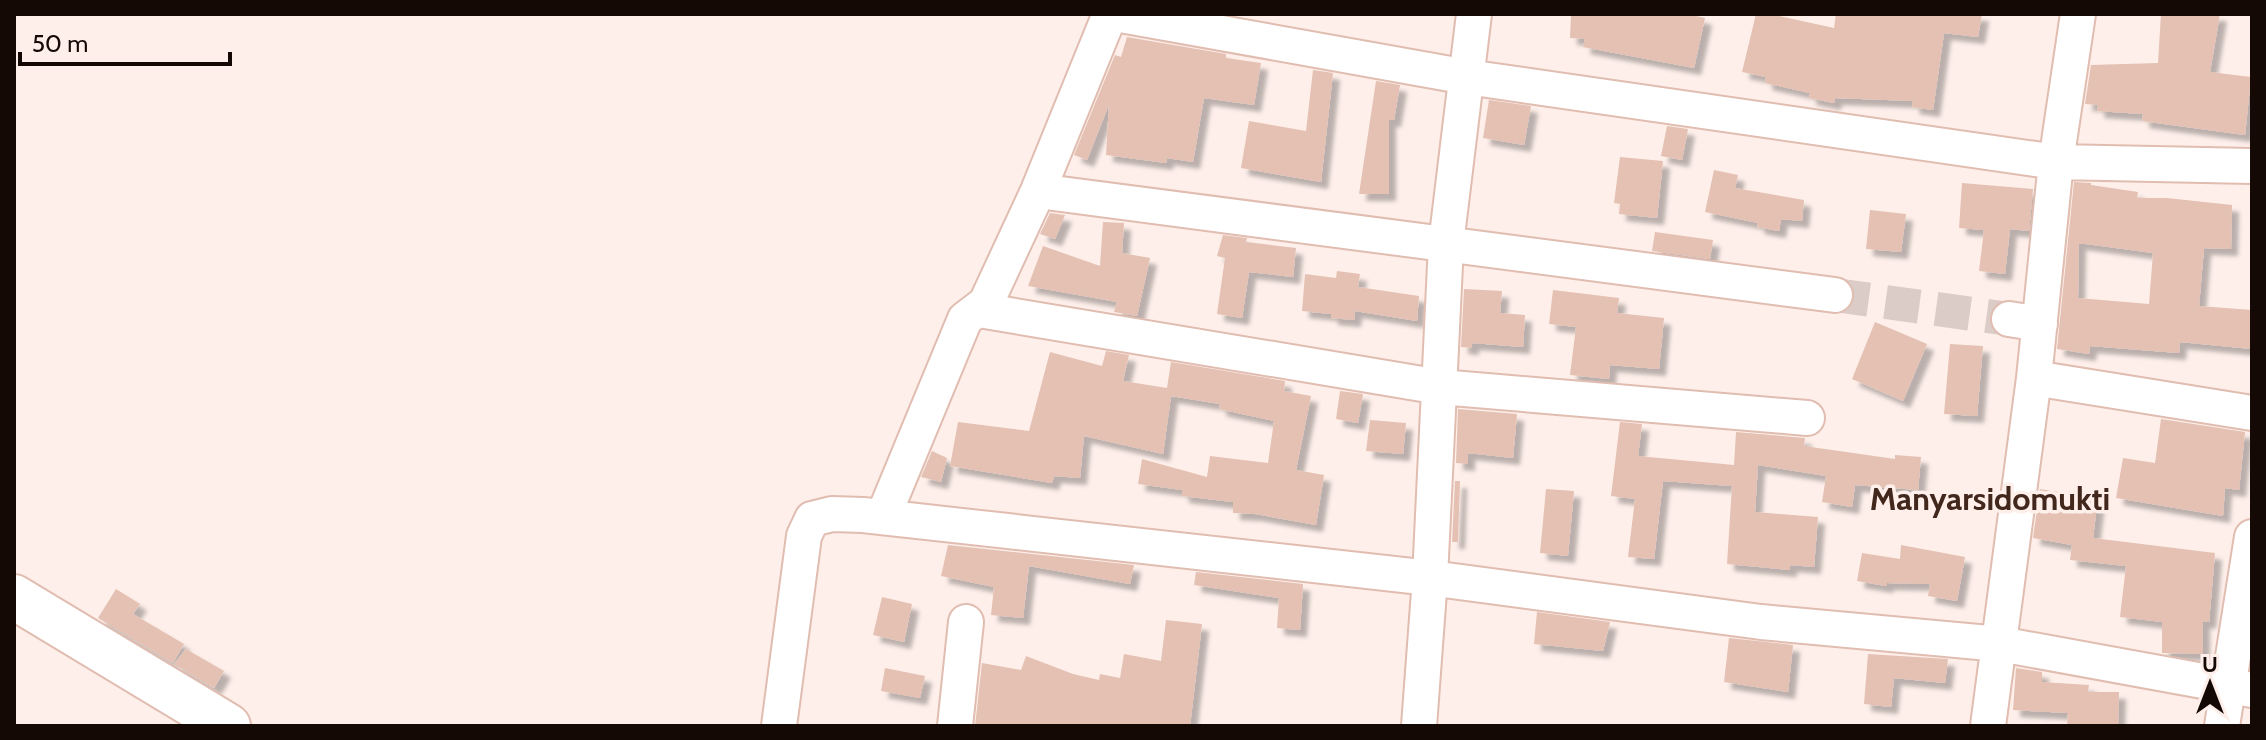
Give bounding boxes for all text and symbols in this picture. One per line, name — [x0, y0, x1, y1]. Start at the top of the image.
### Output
scale bar — [20, 16, 230, 66]
text: 50 m — [32, 29, 88, 58]
district label: Manyarsidomukti — [1870, 479, 2110, 518]
north arrow — [2170, 644, 2250, 724]
text: U — [2202, 651, 2218, 678]

